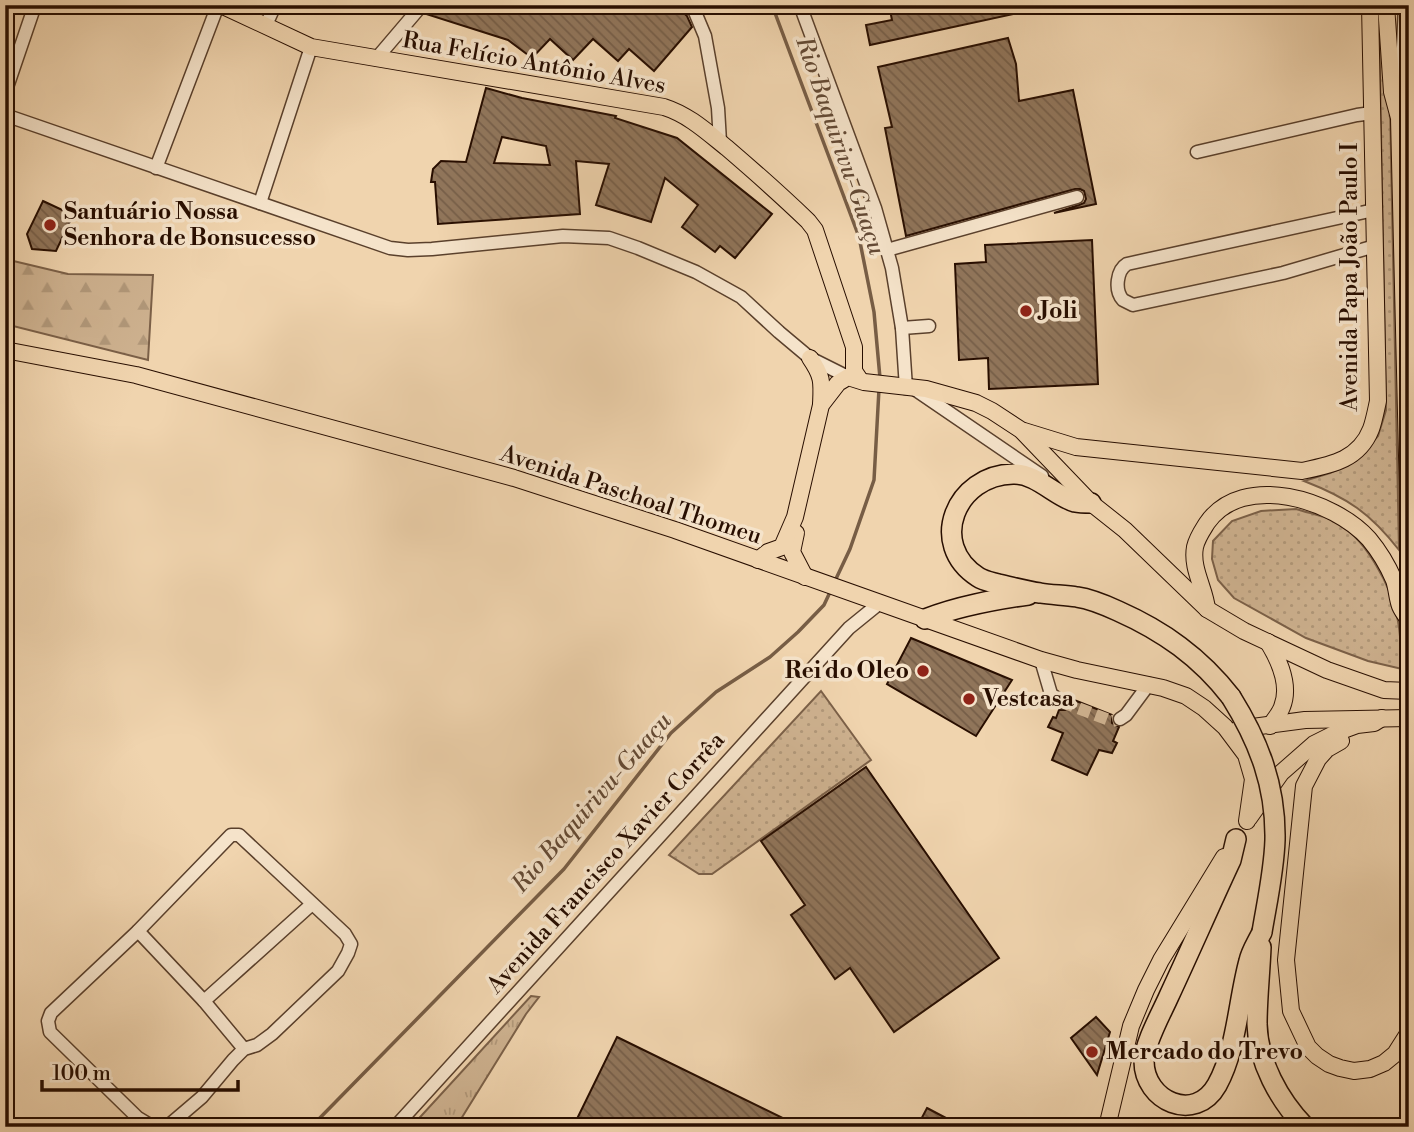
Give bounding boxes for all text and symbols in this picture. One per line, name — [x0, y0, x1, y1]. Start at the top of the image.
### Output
street label: Rua Felício Antônio Alves — [400, 26, 668, 100]
water label: Rio Baquirivu-Guaçu — [788, 32, 892, 259]
street label: Avenida Papa João Paulo I — [1336, 142, 1364, 412]
place label: Santuário Nossa Senhora de Bonsucesso — [64, 198, 316, 252]
marker: Santuário Nossa Senhora de Bonsucesso — [42, 217, 58, 233]
place label: Joli — [1037, 297, 1077, 325]
marker: Joli — [1018, 303, 1034, 319]
street label: Avenida Paschoal Thomeu — [496, 439, 765, 550]
place label: Rei do Oleo — [785, 657, 909, 685]
marker: Rei do Oleo — [915, 663, 931, 679]
place label: Vestcasa — [982, 685, 1074, 713]
marker: Vestcasa — [961, 691, 977, 707]
water label: Rio Baquirivu-Guaçu — [505, 707, 679, 900]
street label: Avenida Francisco Xavier Corrêa — [481, 726, 731, 1000]
place label: Mercado do Trevo — [1106, 1038, 1303, 1066]
marker: Mercado do Trevo — [1084, 1044, 1100, 1060]
scale bar — [42, 1048, 238, 1092]
text: 100 m — [52, 1061, 111, 1087]

